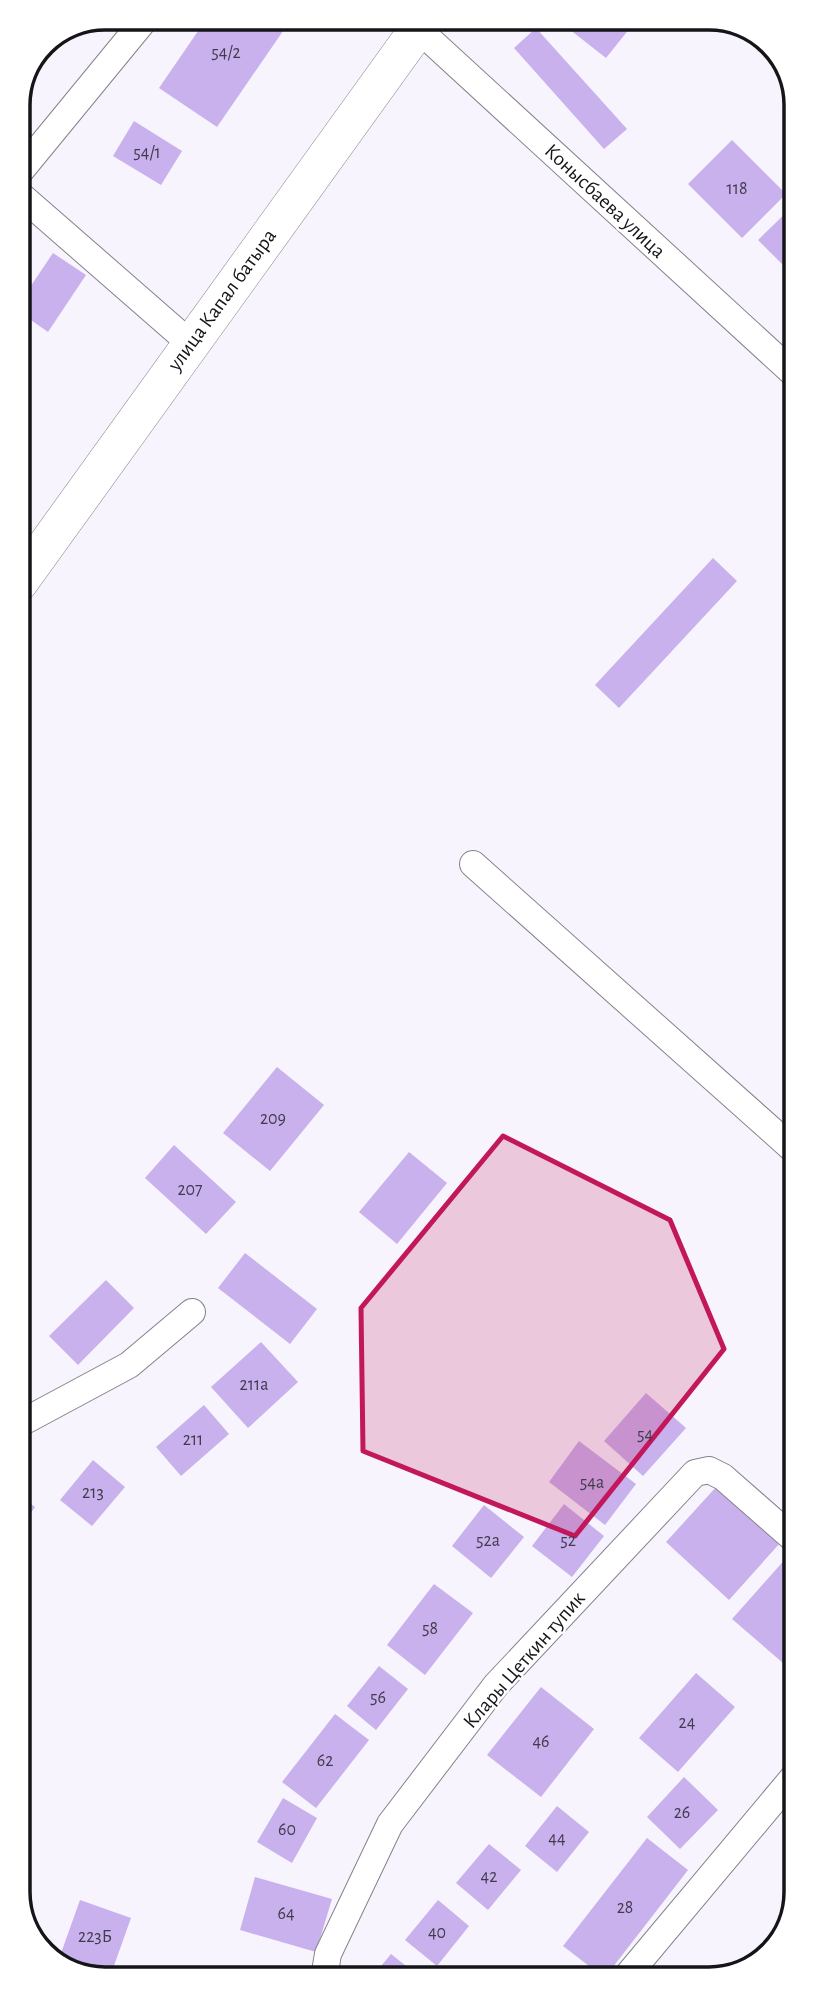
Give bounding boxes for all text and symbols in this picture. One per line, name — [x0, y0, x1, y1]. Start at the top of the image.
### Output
house number: 54/2 — [211, 44, 241, 62]
street label: Конысбаева улица — [541, 140, 670, 262]
house number: 54/1 — [133, 144, 161, 162]
house number: 118 — [727, 180, 747, 198]
street label: улица Капал батыра — [163, 225, 280, 375]
house number: 209 — [260, 1110, 286, 1128]
house number: 207 — [177, 1181, 203, 1199]
house number: 211а — [240, 1376, 268, 1394]
house number: 54 — [637, 1426, 653, 1444]
house number: 211 — [183, 1431, 203, 1449]
house number: 54а — [580, 1474, 604, 1492]
house number: 213 — [82, 1484, 104, 1502]
house number: 52а — [476, 1532, 500, 1550]
house number: 52 — [560, 1532, 576, 1550]
street label: Клары Цеткин тупик — [459, 1587, 589, 1732]
house number: 58 — [422, 1620, 438, 1638]
house number: 56 — [370, 1689, 386, 1707]
house number: 24 — [679, 1714, 696, 1732]
house number: 46 — [532, 1733, 550, 1751]
house number: 62 — [317, 1752, 333, 1770]
house number: 26 — [674, 1804, 690, 1822]
house number: 60 — [278, 1821, 296, 1839]
house number: 44 — [548, 1830, 566, 1848]
house number: 42 — [481, 1868, 497, 1886]
house number: 28 — [617, 1899, 633, 1917]
house number: 64 — [277, 1905, 295, 1923]
house number: 40 — [428, 1924, 446, 1942]
house number: 223Б — [78, 1928, 112, 1946]

